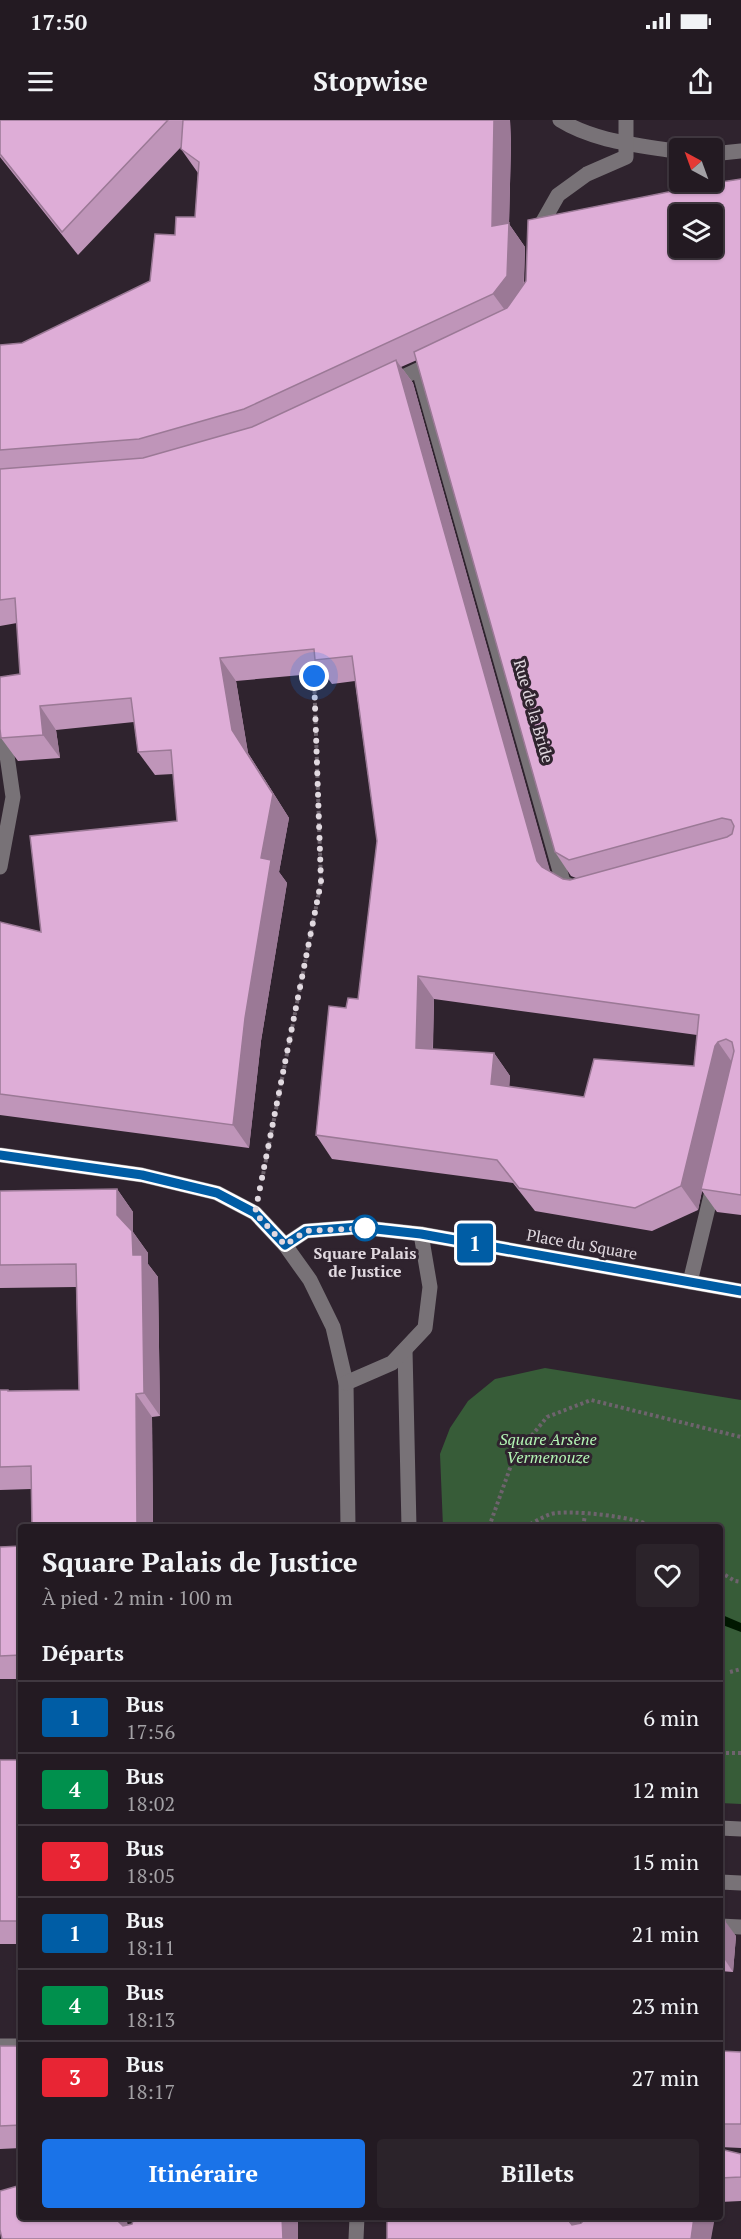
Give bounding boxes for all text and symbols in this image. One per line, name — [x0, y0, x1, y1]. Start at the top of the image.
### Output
text: 17:50 — [30, 7, 87, 36]
text: Stopwise — [313, 63, 428, 99]
icon: menu — [24, 65, 57, 98]
icon: share — [684, 65, 717, 98]
north arrow — [669, 138, 723, 192]
map controls — [669, 138, 723, 258]
button: layers — [669, 204, 723, 258]
street label: Rue de la Bride — [509, 657, 559, 765]
your location — [299, 661, 329, 691]
marker: Square Palais de Justice — [352, 1215, 378, 1241]
street label: Place du Square — [525, 1223, 639, 1265]
line badge: 1 — [456, 1224, 494, 1262]
text: 1 — [469, 1229, 481, 1257]
place label: Square Palais de Justice — [314, 1242, 416, 1282]
park label: Square Arsène Vermenouze — [499, 1428, 597, 1468]
text: Square Palais de Justice — [42, 1543, 358, 1580]
button: heart — [636, 1544, 699, 1607]
text: À pied · 2 min · 100 m — [42, 1584, 232, 1611]
text: Départs — [42, 1638, 124, 1667]
text: Bus — [126, 1689, 164, 1718]
text: 1 — [69, 1703, 81, 1731]
text: 6 min — [643, 1703, 699, 1732]
text: 17:56 — [126, 1718, 175, 1745]
text: Bus — [126, 1761, 164, 1790]
text: 4 — [69, 1775, 81, 1803]
text: 12 min — [632, 1775, 699, 1804]
text: 18:02 — [126, 1790, 175, 1817]
text: Bus — [126, 1833, 164, 1862]
text: 3 — [69, 1847, 81, 1875]
text: 15 min — [632, 1847, 699, 1876]
text: 18:05 — [126, 1862, 175, 1889]
text: Bus — [126, 1905, 164, 1934]
text: 1 — [69, 1919, 81, 1947]
text: 21 min — [632, 1919, 699, 1948]
text: 18:11 — [126, 1934, 175, 1961]
text: Bus — [126, 1977, 164, 2006]
text: 4 — [69, 1991, 81, 2019]
text: 23 min — [632, 1991, 699, 2020]
text: 18:13 — [126, 2006, 175, 2033]
text: Bus — [126, 2049, 164, 2078]
text: 3 — [69, 2063, 81, 2091]
text: 27 min — [632, 2063, 699, 2092]
text: 18:17 — [126, 2078, 175, 2105]
button: Itinéraire — [42, 2139, 365, 2208]
button: Billets — [377, 2139, 699, 2208]

